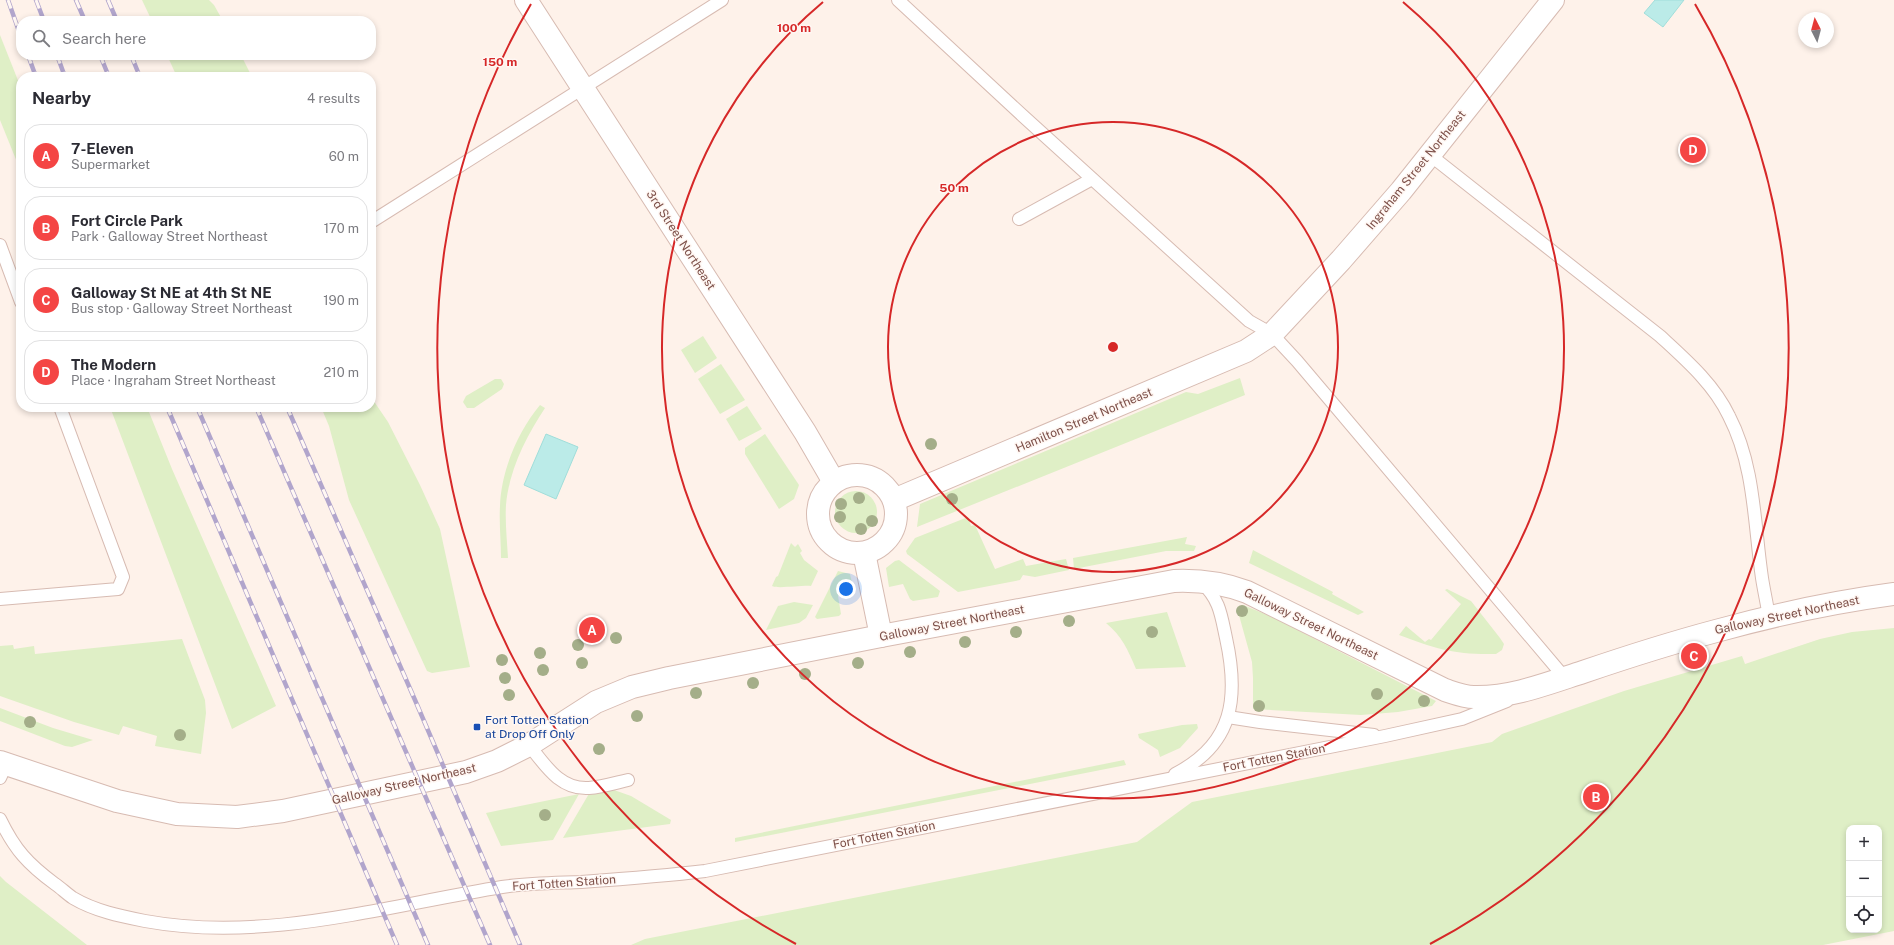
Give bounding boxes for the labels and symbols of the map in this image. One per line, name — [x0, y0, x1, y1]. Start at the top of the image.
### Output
north arrow — [1798, 12, 1834, 48]
text: 100 m — [777, 21, 811, 35]
text: 150 m — [483, 55, 517, 69]
street label: Ingraham Street Northeast — [1364, 107, 1469, 232]
pin: D — [1680, 135, 1706, 165]
text: 50 m — [939, 181, 969, 195]
street label: 3rd Street Northeast — [644, 188, 719, 293]
centre of rings — [1106, 340, 1120, 354]
street label: Hamilton Street Northeast — [1013, 385, 1155, 455]
your location — [836, 579, 856, 599]
street label: Galloway Street Northeast — [1242, 585, 1381, 663]
street label: Galloway Street Northeast — [1713, 593, 1861, 637]
street label: Galloway Street Northeast — [878, 602, 1026, 644]
pin: A — [579, 615, 605, 645]
pin: C — [1681, 641, 1707, 671]
place label: Fort Totten Station at Drop Off Only — [485, 713, 589, 741]
marker: Fort Totten Station at Drop Off Only — [472, 722, 482, 732]
street label: Fort Totten Station — [1222, 741, 1326, 775]
street label: Galloway Street Northeast — [331, 761, 478, 807]
pin: B — [1583, 782, 1609, 812]
street label: Fort Totten Station — [832, 818, 936, 852]
street label: Fort Totten Station — [512, 872, 616, 894]

